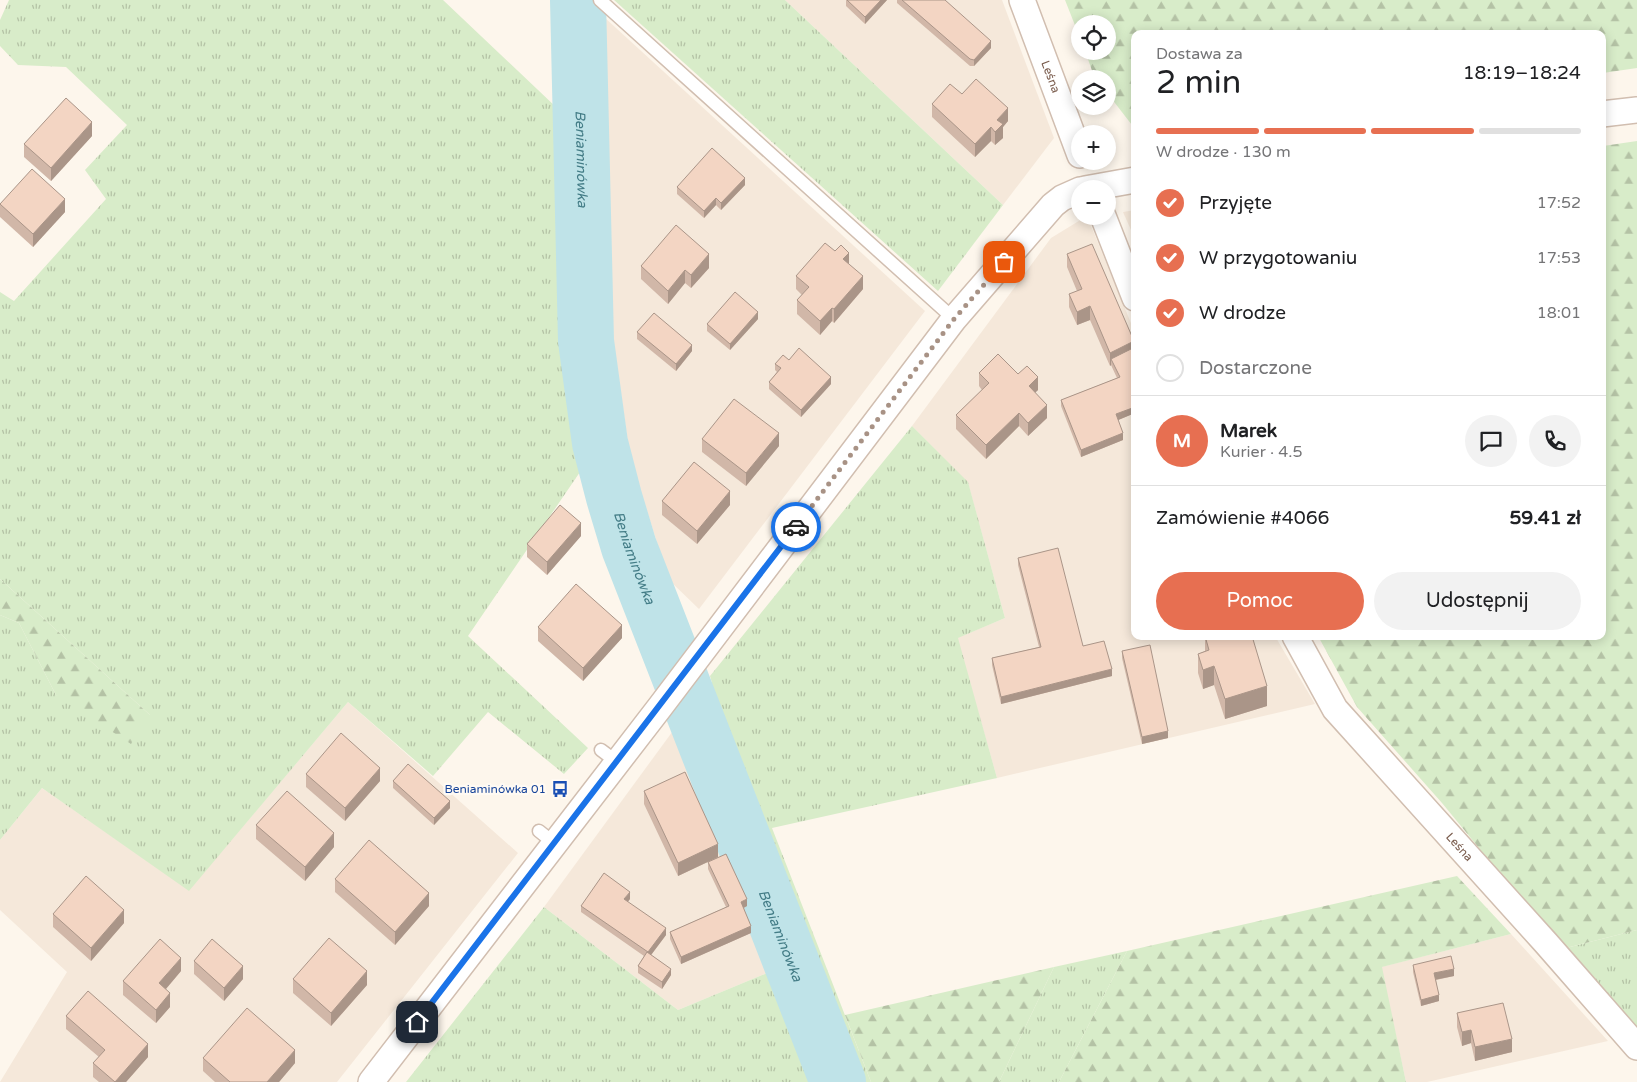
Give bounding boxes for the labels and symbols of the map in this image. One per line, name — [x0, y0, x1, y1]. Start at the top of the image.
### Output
street label: Leśna — [1038, 59, 1063, 95]
water label: Beniaminówka — [572, 110, 591, 209]
pin — [983, 241, 1025, 283]
courier — [771, 502, 821, 552]
water label: Beniaminówka — [610, 510, 659, 608]
bus stop icon: Beniaminówka 01 — [550, 779, 570, 799]
place label: Beniaminówka 01 — [445, 782, 546, 796]
street label: Leśna — [1443, 830, 1476, 864]
water label: Beniaminówka — [755, 887, 806, 985]
pin — [396, 1001, 438, 1043]

